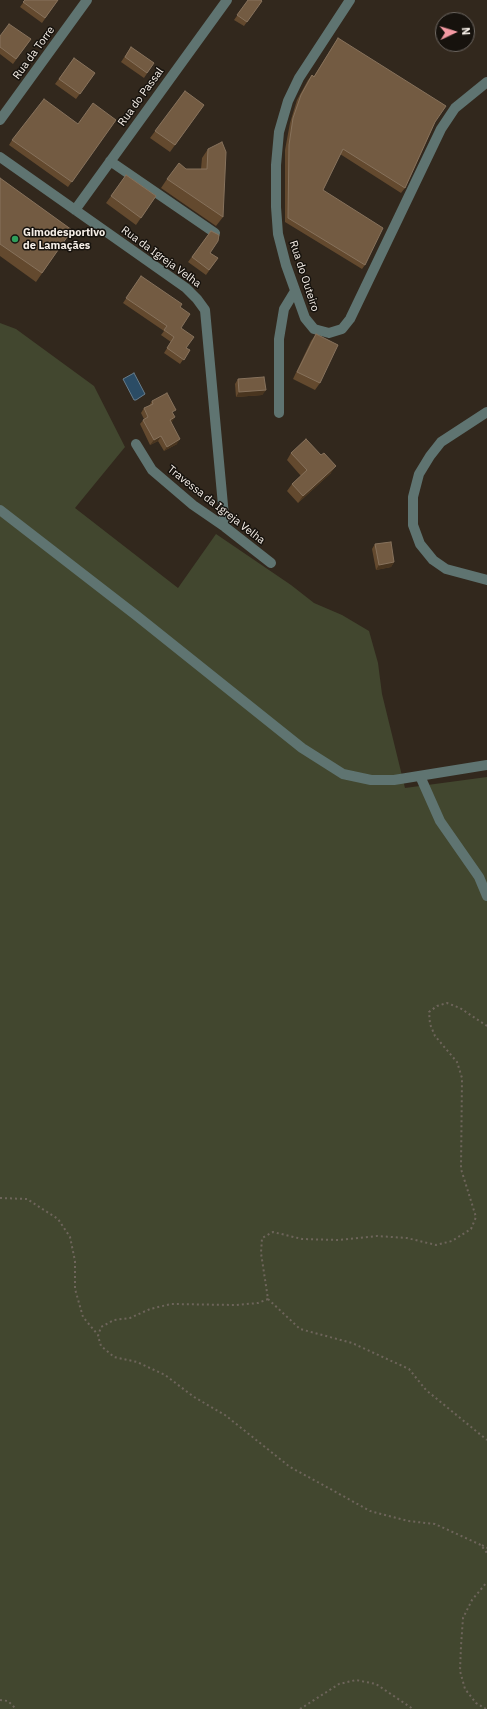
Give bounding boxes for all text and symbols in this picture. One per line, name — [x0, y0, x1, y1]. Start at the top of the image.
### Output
north arrow — [435, 12, 475, 52]
street label: Rua da Torre — [10, 24, 58, 82]
text: N — [459, 27, 473, 36]
street label: Rua do Passal — [115, 65, 167, 129]
street label: Rua da Igreja Velha — [118, 224, 204, 290]
place label: Gimodesportivo de Lamaçães — [23, 226, 105, 252]
marker: Gimodesportivo de Lamaçães — [10, 234, 20, 244]
street label: Rua do Outeiro — [286, 239, 322, 313]
street label: Travessa da Igreja Velha — [165, 463, 267, 547]

